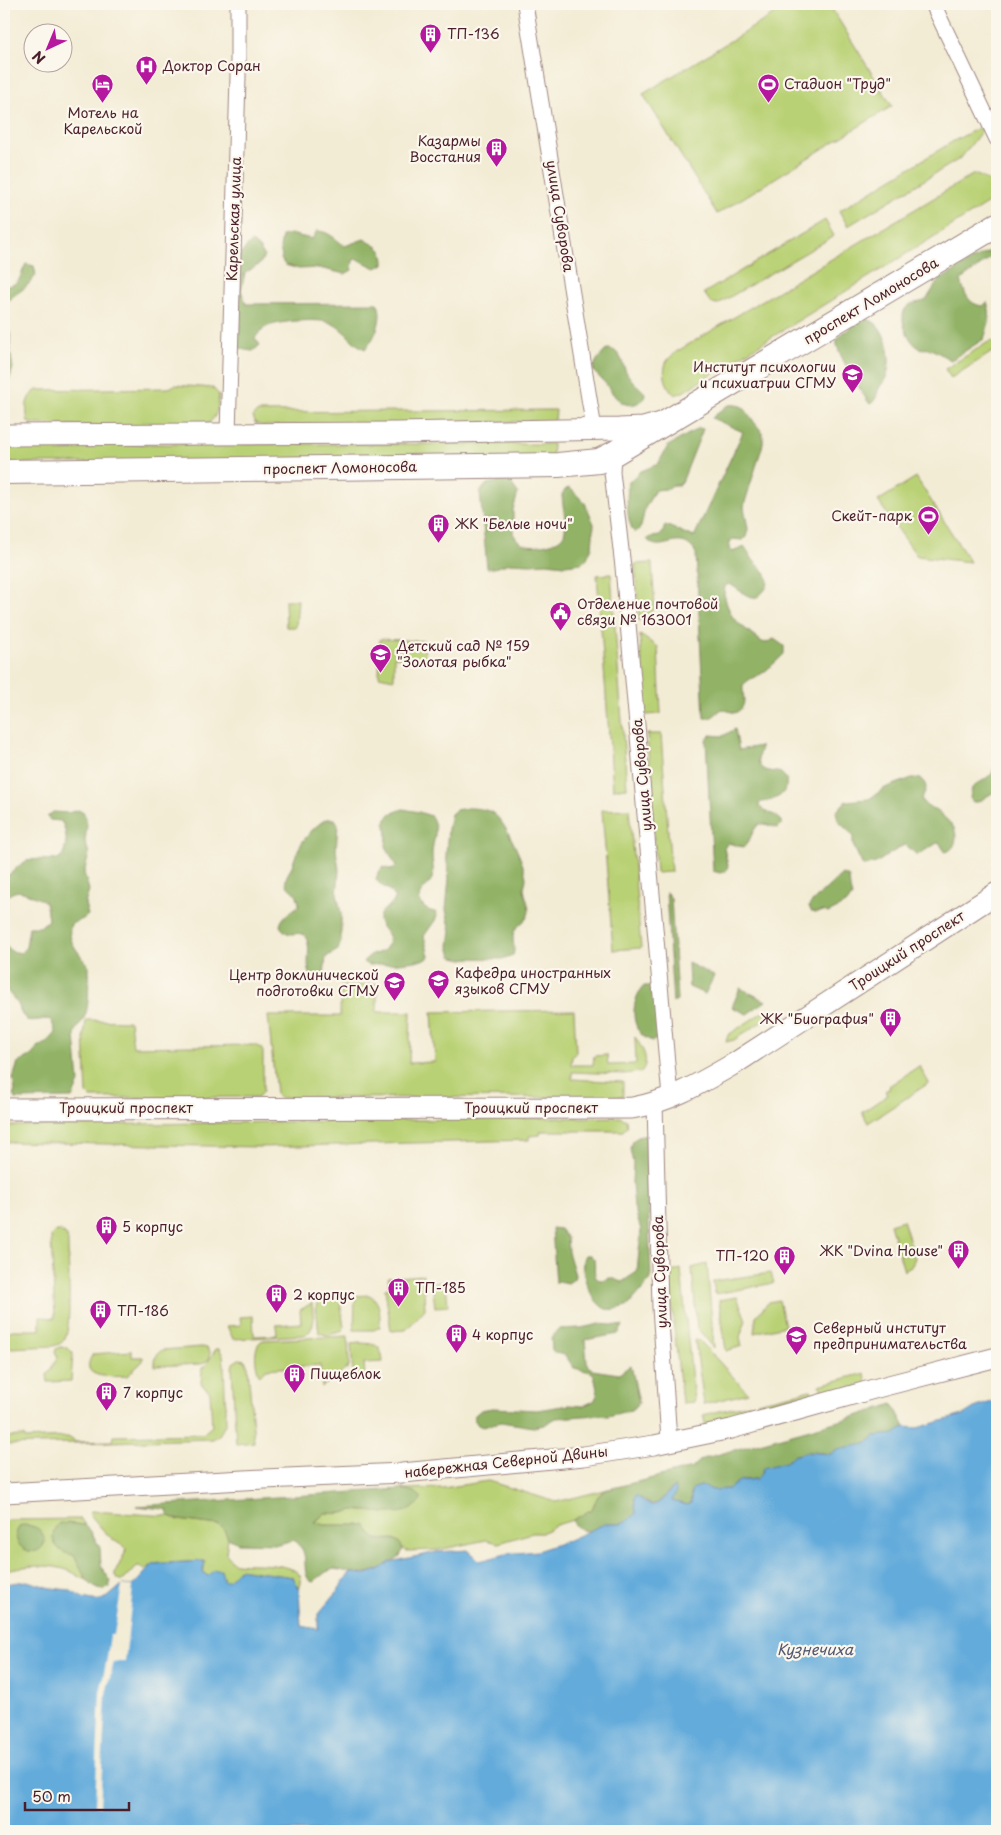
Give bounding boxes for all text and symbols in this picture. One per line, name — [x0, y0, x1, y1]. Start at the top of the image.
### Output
north arrow — [22, 22, 72, 72]
building icon: ТП-136 — [419, 22, 443, 53]
place label: ТП-136 — [447, 23, 500, 44]
text: N — [27, 46, 50, 69]
hospital icon: Доктор Соран — [135, 54, 159, 85]
place label: Доктор Соран — [162, 55, 261, 76]
sports icon: Стадион "Труд" — [756, 72, 780, 103]
hotel icon: Мотель на Карельской — [91, 73, 115, 104]
place label: Стадион "Труд" — [784, 73, 891, 94]
place label: Мотель на Карельской — [64, 102, 142, 139]
place label: Казармы Восстания — [409, 130, 481, 167]
building icon: Казармы Восстания — [485, 137, 509, 168]
street label: Карельская улица — [221, 156, 246, 282]
street label: улица Суворова — [541, 159, 580, 274]
street label: проспект Ломоносова — [799, 252, 942, 349]
place label: Институт психологии и психиатрии СГМУ — [693, 356, 836, 393]
school or university icon: Институт психологии и психиатрии СГМУ — [840, 363, 864, 394]
street label: проспект Ломоносова — [263, 456, 417, 479]
sports icon: Скейт-парк — [916, 504, 940, 535]
place label: Скейт-парк — [831, 505, 913, 526]
building icon: ЖК "Белые ночи" — [427, 512, 451, 543]
place label: ЖК "Белые ночи" — [454, 513, 573, 534]
place label: Отделение почтовой связи № 163001 — [577, 593, 718, 630]
public building icon: Отделение почтовой связи № 163001 — [549, 600, 573, 631]
place label: Детский сад № 159 "Золотая рыбка" — [396, 635, 530, 672]
school or university icon: Детский сад № 159 "Золотая рыбка" — [369, 642, 393, 673]
street label: улица Суворова — [626, 718, 657, 832]
street label: Троицкий проспект — [845, 905, 969, 996]
place label: Кафедра иностранных языков СГМУ — [455, 962, 611, 999]
place label: Центр доклинической подготовки СГМУ — [229, 964, 379, 1001]
school or university icon: Кафедра иностранных языков СГМУ — [427, 969, 451, 1000]
school or university icon: Центр доклинической подготовки СГМУ — [383, 971, 407, 1002]
building icon: ЖК "Биография" — [878, 1007, 902, 1038]
place label: ЖК "Биография" — [759, 1008, 874, 1029]
street label: Троицкий проспект — [59, 1097, 193, 1118]
street label: Троицкий проспект — [464, 1097, 598, 1118]
building icon: 5 корпус — [94, 1215, 118, 1246]
street label: улица Суворова — [647, 1215, 672, 1329]
place label: 5 корпус — [122, 1216, 183, 1237]
building icon: ЖК "Dvina House" — [947, 1239, 971, 1270]
place label: ЖК "Dvina House" — [819, 1240, 943, 1261]
building icon: ТП-120 — [773, 1244, 797, 1275]
place label: ТП-120 — [715, 1245, 769, 1266]
building icon: ТП-185 — [387, 1276, 411, 1307]
place label: ТП-185 — [415, 1277, 466, 1298]
building icon: 2 корпус — [265, 1283, 289, 1314]
place label: 2 корпус — [293, 1284, 355, 1305]
building icon: ТП-186 — [89, 1299, 113, 1330]
place label: ТП-186 — [117, 1300, 169, 1321]
place label: Северный институт предпринимательства — [813, 1317, 967, 1354]
building icon: 4 корпус — [444, 1323, 468, 1354]
place label: 4 корпус — [472, 1324, 533, 1345]
school or university icon: Северный институт предпринимательства — [785, 1324, 809, 1355]
building icon: Пищеблок — [282, 1362, 306, 1393]
place label: Пищеблок — [310, 1363, 382, 1384]
building icon: 7 корпус — [95, 1381, 119, 1412]
place label: 7 корпус — [123, 1382, 183, 1403]
street label: набережная Северной Двины — [403, 1440, 609, 1483]
water label: Кузнечиха — [777, 1637, 854, 1660]
scale bar — [25, 1780, 129, 1812]
text: 50 m — [32, 1784, 71, 1807]

